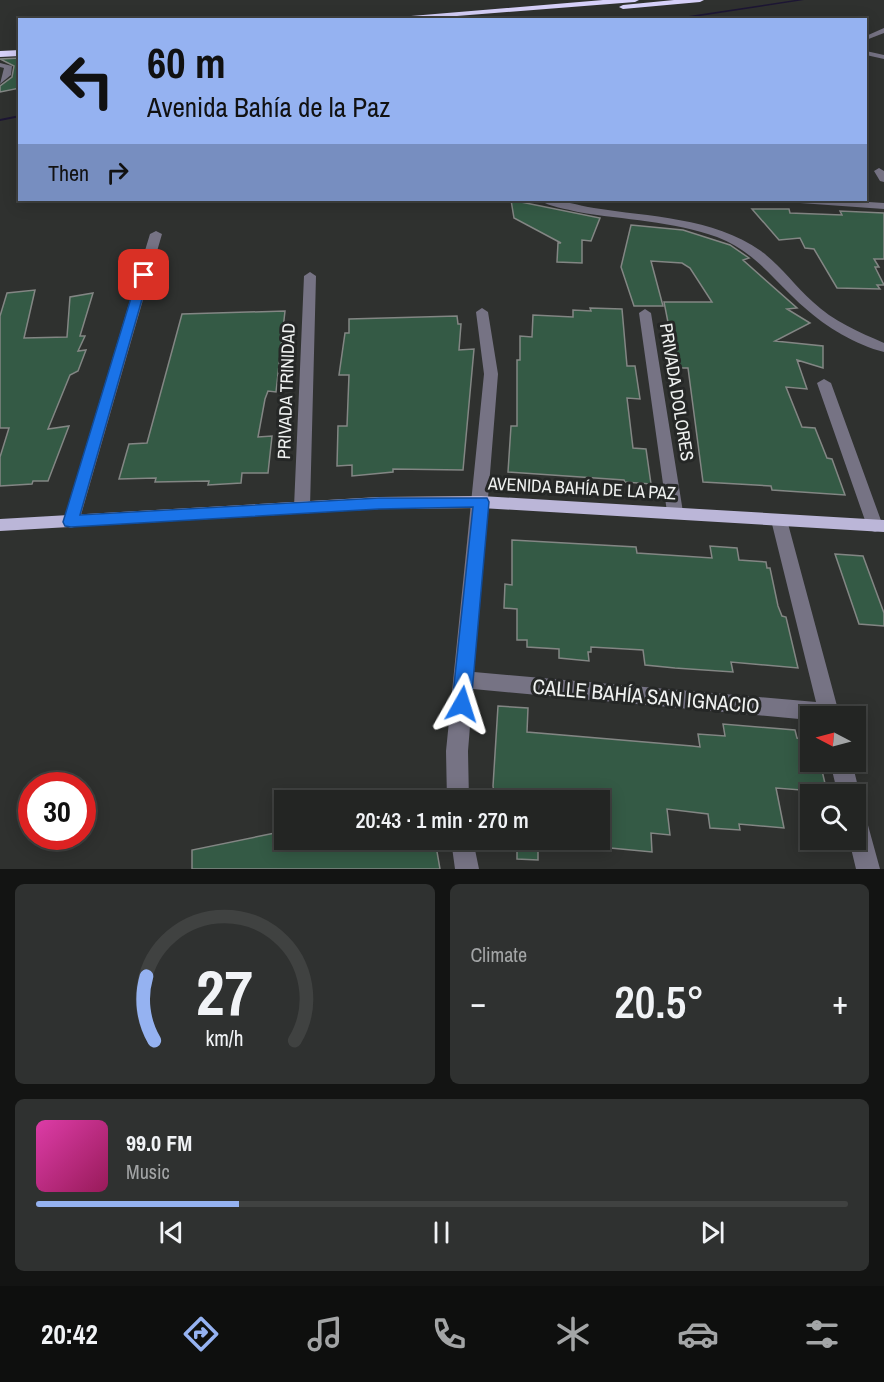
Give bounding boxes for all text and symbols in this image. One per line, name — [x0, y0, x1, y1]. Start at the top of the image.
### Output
text: 60 m — [147, 35, 226, 91]
icon: left — [48, 42, 126, 120]
text: Avenida Bahía de la Paz — [147, 89, 390, 125]
icon: right — [101, 156, 134, 189]
text: Then — [48, 158, 89, 188]
pin — [118, 249, 169, 300]
icon: arrive — [127, 258, 160, 291]
street label: PRIVADA DOLORES — [654, 321, 700, 463]
street label: PRIVADA TRINIDAD — [271, 322, 301, 460]
street label: AVENIDA BAHÍA DE LA PAZ — [486, 471, 677, 505]
position arrow — [430, 672, 494, 736]
street label: CALLE BAHÍA SAN IGNACIO — [531, 672, 761, 720]
north arrow — [800, 706, 866, 772]
map controls — [800, 706, 866, 850]
speed limit sign: 30 — [18, 772, 96, 850]
button: search — [800, 784, 866, 850]
text: 20:43 · 1 min · 270 m — [355, 805, 529, 835]
text: Climate — [471, 941, 527, 968]
text: 27 — [196, 950, 253, 1034]
text: 20.5° — [614, 971, 704, 1032]
text: − — [471, 980, 486, 1024]
text: + — [832, 980, 848, 1024]
text: km/h — [206, 1024, 244, 1053]
text: 99.0 FM — [126, 1128, 192, 1158]
text: Music — [126, 1158, 170, 1185]
icon: previous — [155, 1216, 188, 1249]
icon: pause — [425, 1216, 458, 1249]
icon: next — [696, 1216, 729, 1249]
icon: directions — [180, 1313, 222, 1355]
icon: music — [304, 1313, 346, 1355]
icon: phone — [428, 1313, 470, 1355]
icon: climate — [552, 1313, 594, 1355]
icon: car — [677, 1313, 719, 1355]
icon: filters — [801, 1313, 843, 1355]
text: 20:42 — [41, 1316, 98, 1352]

